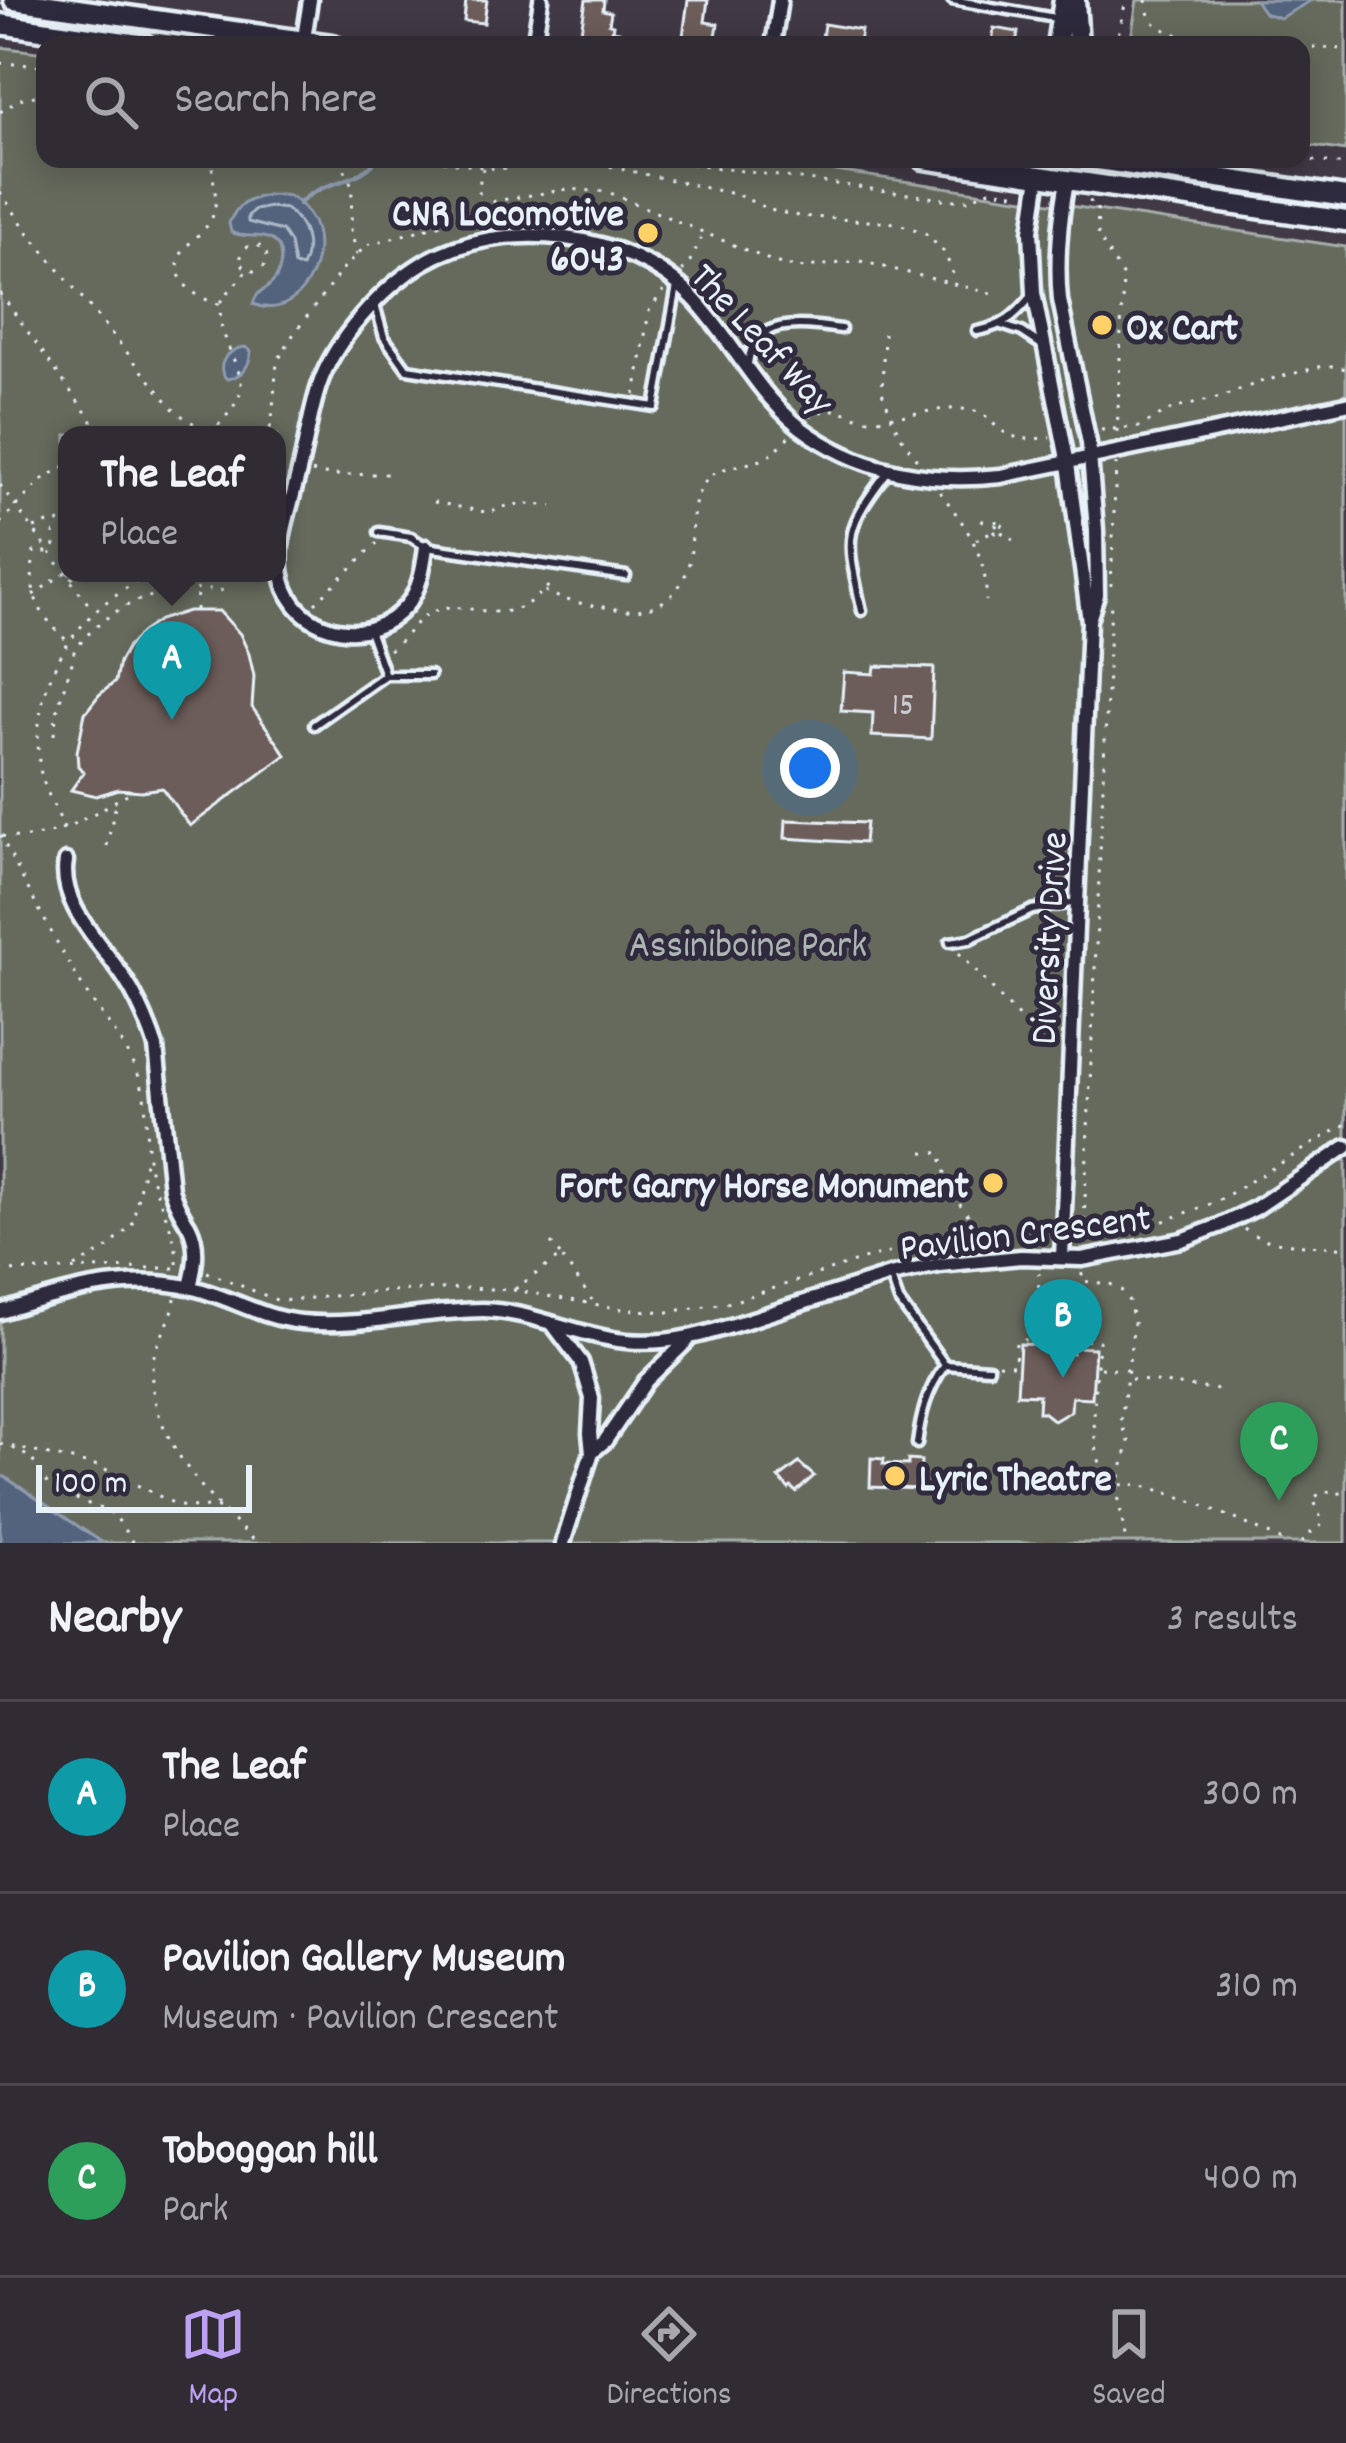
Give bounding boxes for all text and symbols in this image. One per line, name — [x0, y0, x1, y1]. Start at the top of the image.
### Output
search box — [36, 36, 1310, 168]
icon: search — [78, 69, 144, 135]
text: Search here — [174, 70, 377, 134]
place label: CNR Locomotive 6043 — [392, 190, 624, 290]
marker: CNR Locomotive 6043 — [635, 220, 661, 246]
street label: The Leaf Way — [674, 253, 845, 431]
place label: Ox Cart — [1126, 304, 1239, 359]
marker: Ox Cart — [1089, 312, 1115, 338]
popup — [58, 426, 286, 582]
text: The Leaf — [100, 445, 244, 509]
text: Place — [100, 509, 178, 564]
pin: A — [133, 621, 211, 720]
house number: 15 — [892, 684, 914, 731]
your location — [780, 738, 840, 798]
street label: Diversity Drive — [1019, 831, 1086, 1046]
park label: Assiniboine Park — [629, 921, 867, 976]
place label: Fort Garry Horse Monument — [559, 1162, 970, 1217]
marker: Fort Garry Horse Monument — [980, 1170, 1006, 1196]
street label: Pavilion Crescent — [897, 1194, 1155, 1279]
pin: B — [1024, 1279, 1102, 1378]
pin: C — [1240, 1402, 1318, 1501]
place label: Lyric Theatre — [919, 1455, 1112, 1510]
scale bar — [36, 1459, 252, 1512]
text: 100 m — [54, 1462, 127, 1509]
marker: Lyric Theatre — [882, 1463, 908, 1489]
text: Nearby — [48, 1585, 181, 1657]
text: 3 results — [1167, 1594, 1298, 1649]
text: The Leaf — [162, 1737, 306, 1801]
text: A — [76, 1769, 98, 1824]
text: 300 m — [1202, 1769, 1298, 1824]
text: Place — [162, 1801, 240, 1856]
text: Pavilion Gallery Museum — [162, 1929, 566, 1993]
text: B — [78, 1961, 96, 2016]
text: 310 m — [1215, 1961, 1298, 2016]
text: Museum · Pavilion Crescent — [162, 1993, 558, 2048]
text: Toboggan hill — [162, 2121, 377, 2185]
text: C — [77, 2153, 97, 2208]
text: 400 m — [1204, 2153, 1298, 2208]
text: Park — [162, 2185, 228, 2240]
tab: Map — [180, 2301, 246, 2420]
tab: Directions — [607, 2301, 732, 2420]
tab: Saved — [1092, 2301, 1166, 2420]

